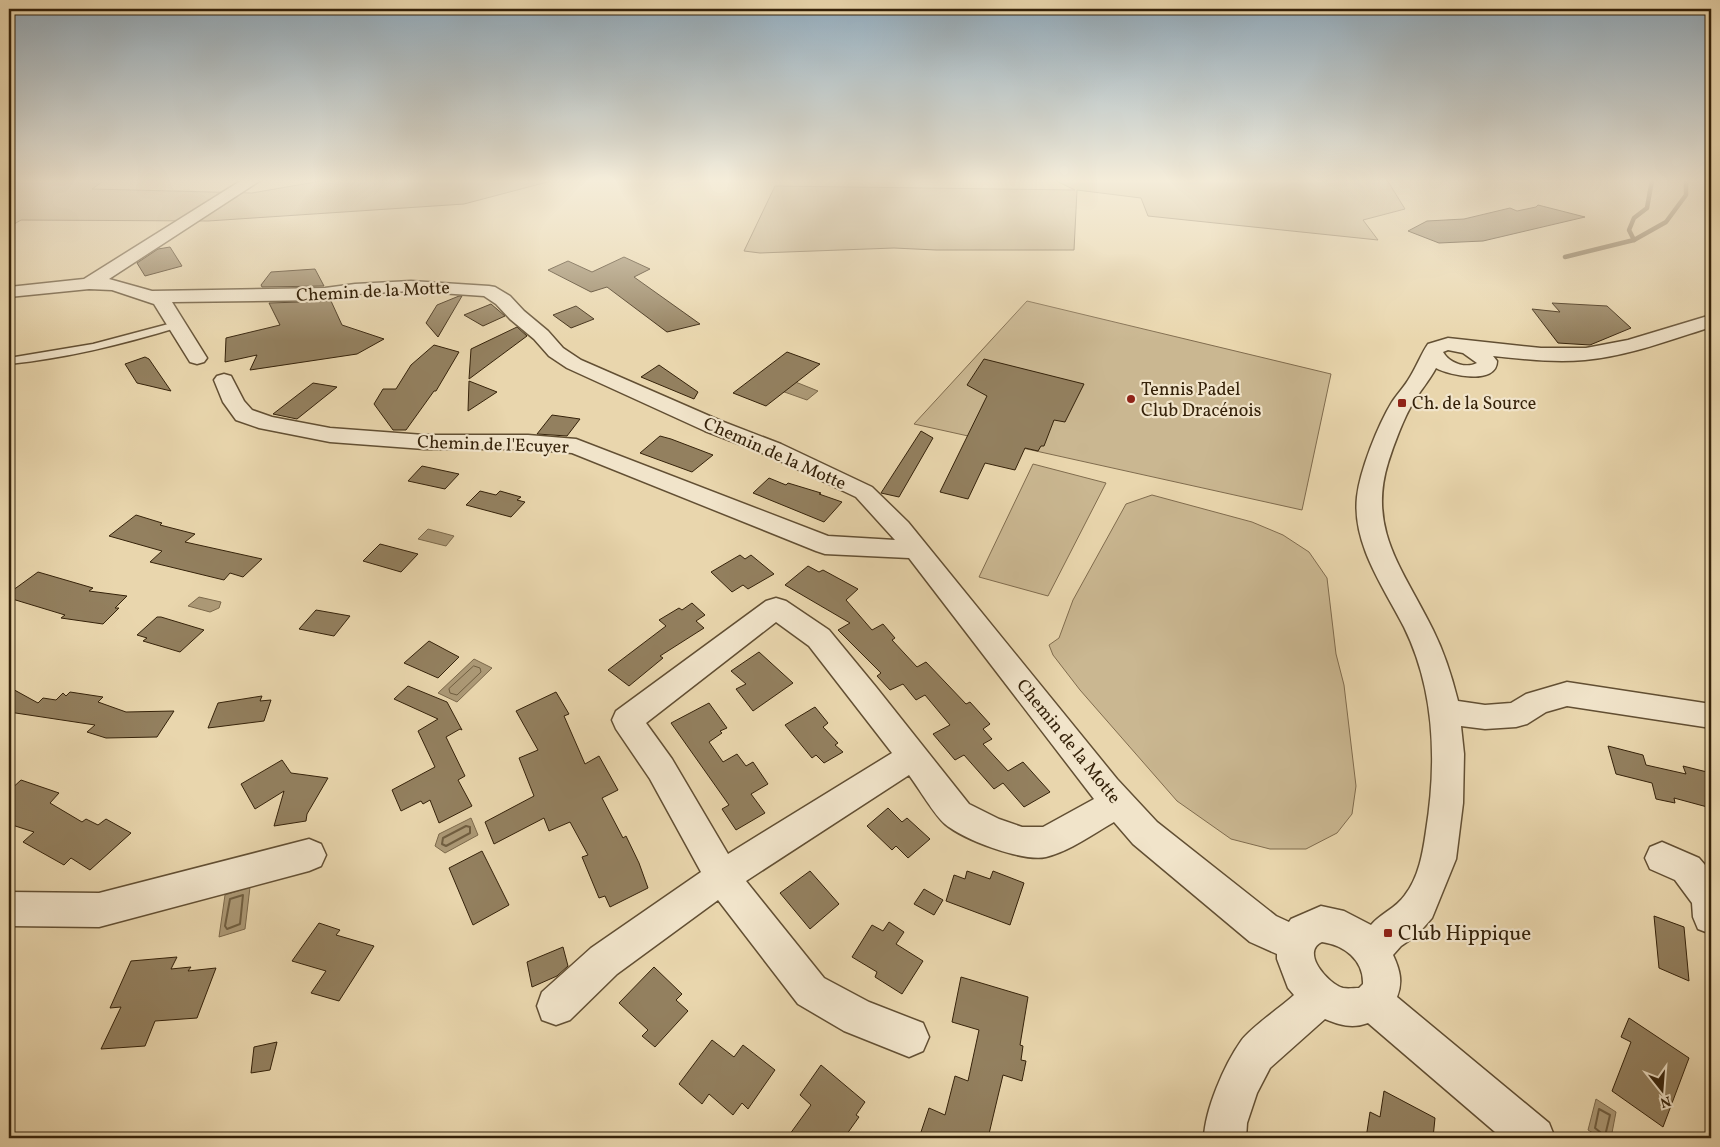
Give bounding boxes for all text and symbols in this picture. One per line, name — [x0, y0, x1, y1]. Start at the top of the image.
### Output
street label: Chemin de la Motte — [296, 276, 450, 309]
place label: Tennis Padel Club Dracénois — [1141, 378, 1261, 424]
place label: Ch. de la Source — [1412, 392, 1536, 417]
marker: Tennis Padel Club Dracénois — [1125, 393, 1137, 405]
marker: Ch. de la Source — [1396, 397, 1408, 409]
street label: Chemin de la Motte — [699, 412, 850, 497]
street label: Chemin de l'Ecuyer — [417, 430, 570, 461]
street label: Chemin de la Motte — [1010, 674, 1126, 810]
place label: Club Hippique — [1398, 920, 1531, 949]
marker: Club Hippique — [1382, 927, 1394, 939]
north arrow — [1638, 1064, 1688, 1114]
text: N — [1658, 1090, 1673, 1112]

